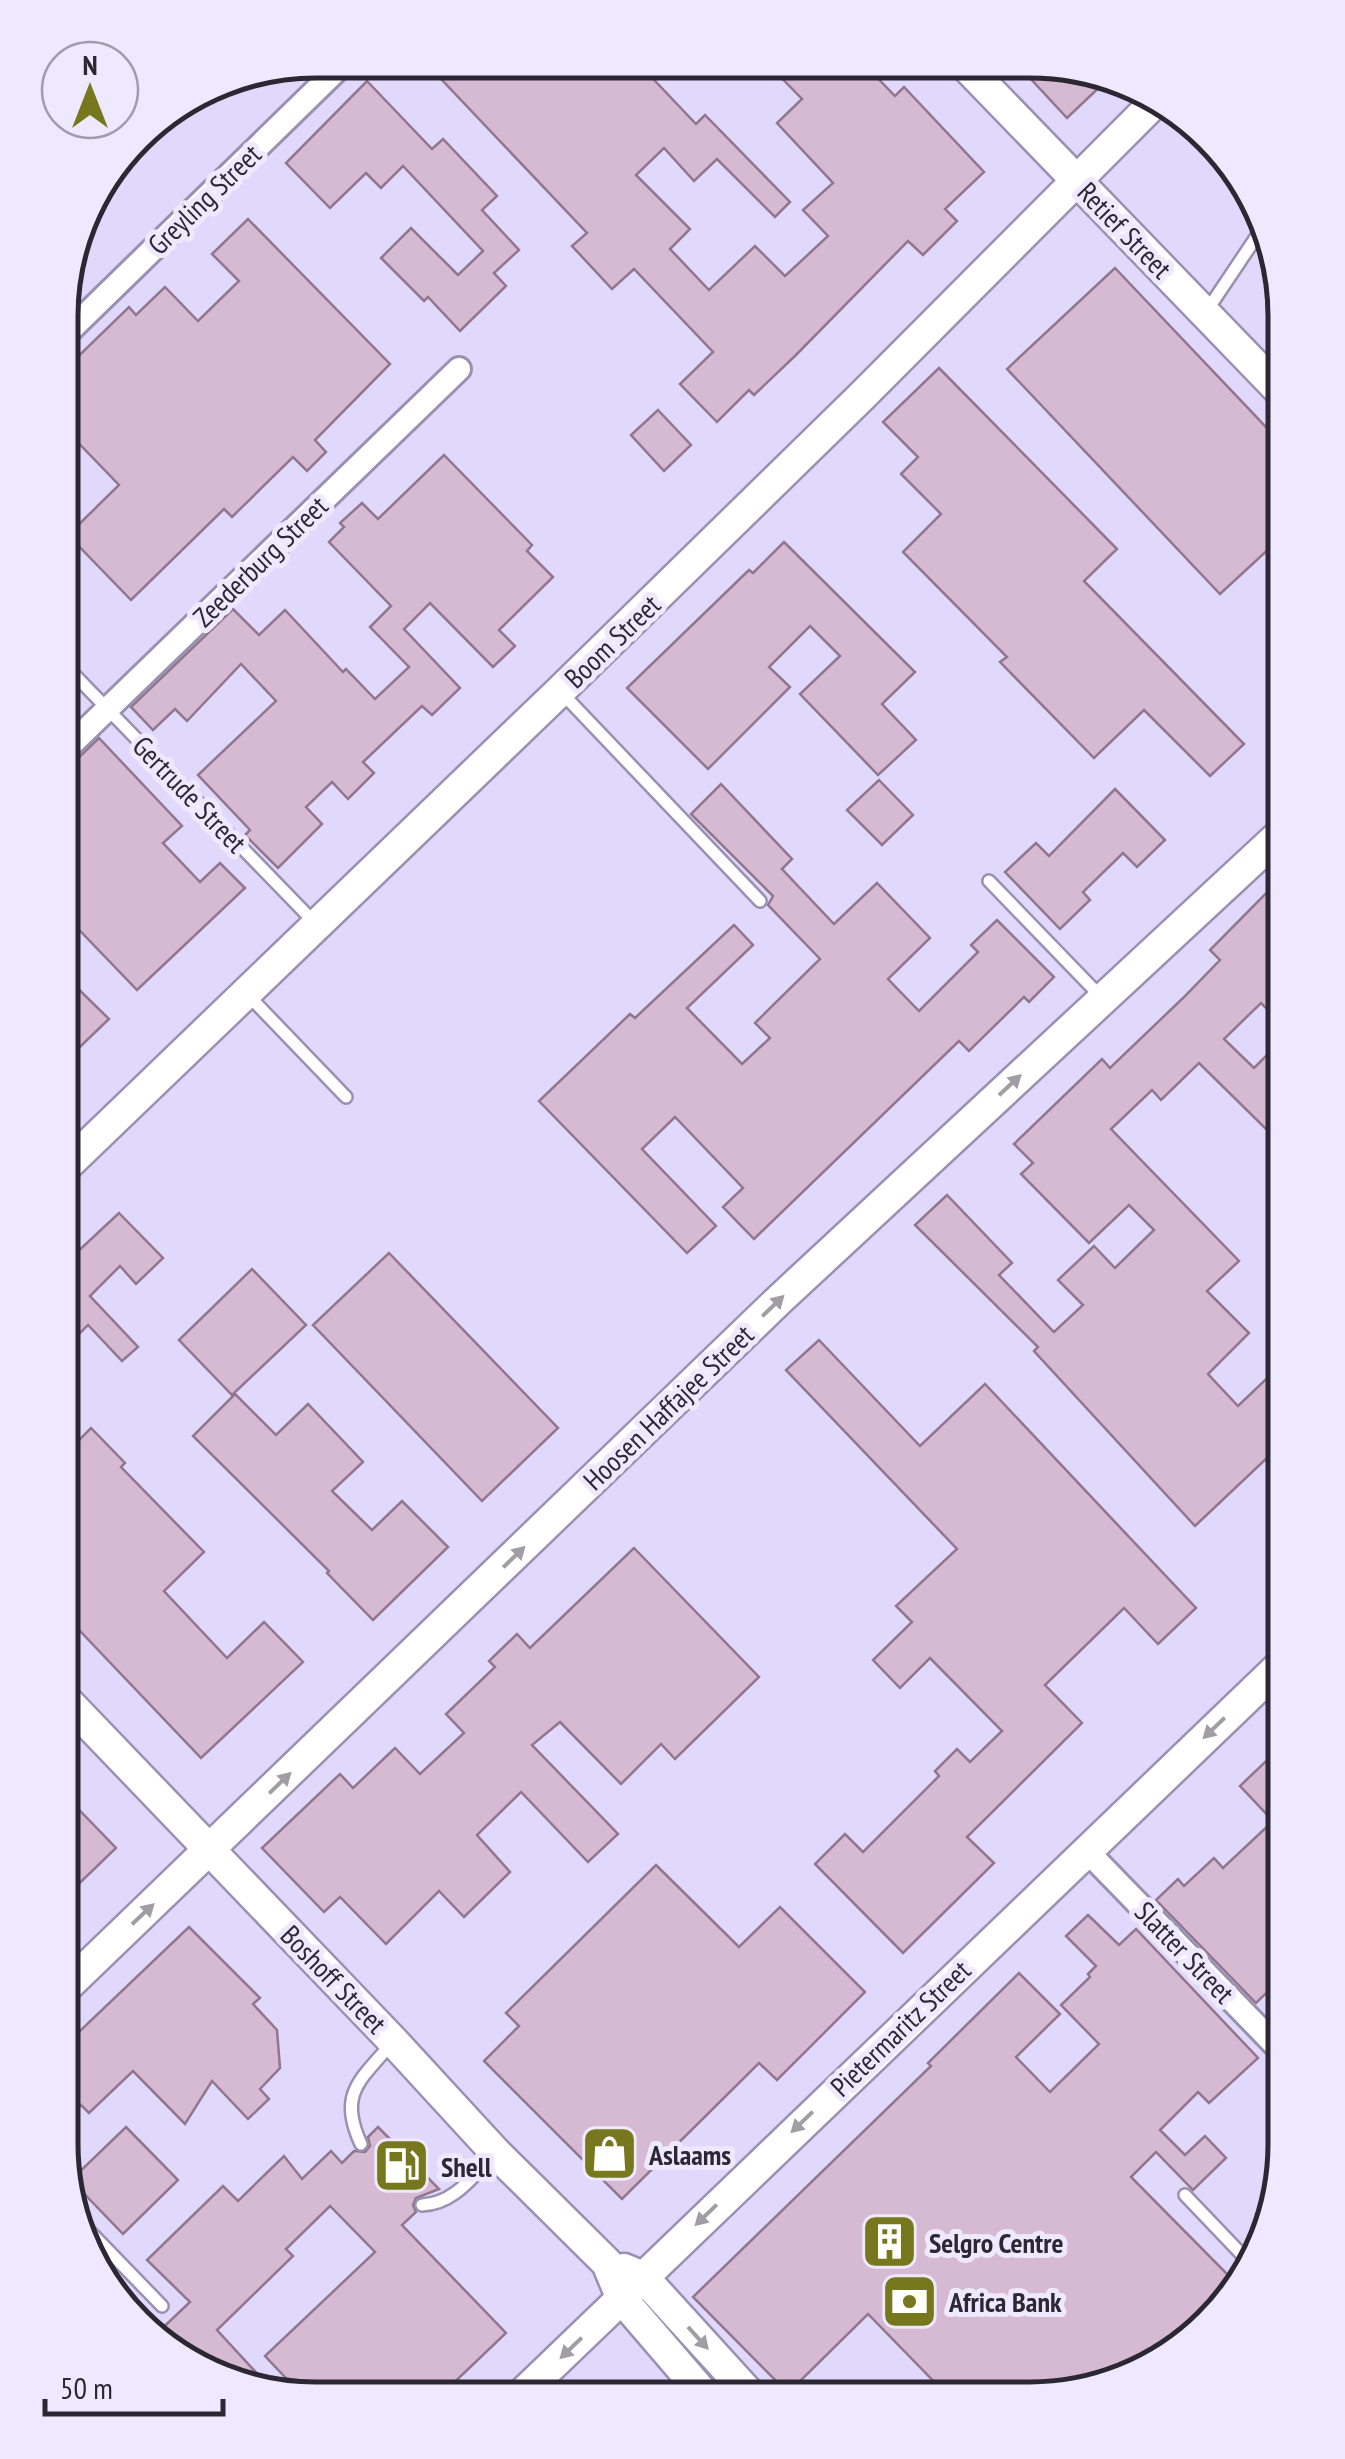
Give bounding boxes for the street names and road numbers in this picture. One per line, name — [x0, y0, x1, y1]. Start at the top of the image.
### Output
street label: Greyling Street — [139, 135, 269, 262]
street label: Retief Street — [1070, 174, 1180, 286]
street label: Zeederburg Street — [185, 487, 335, 635]
street label: Boom Street — [556, 586, 668, 696]
street label: Gertrude Street — [125, 728, 255, 861]
street label: Hoosen Haffajee Street — [575, 1316, 761, 1498]
street label: Slatter Street — [1127, 1893, 1243, 2011]
street label: Boshoff Street — [273, 1917, 395, 2041]
street label: Pietermaritz Street — [822, 1952, 978, 2104]

